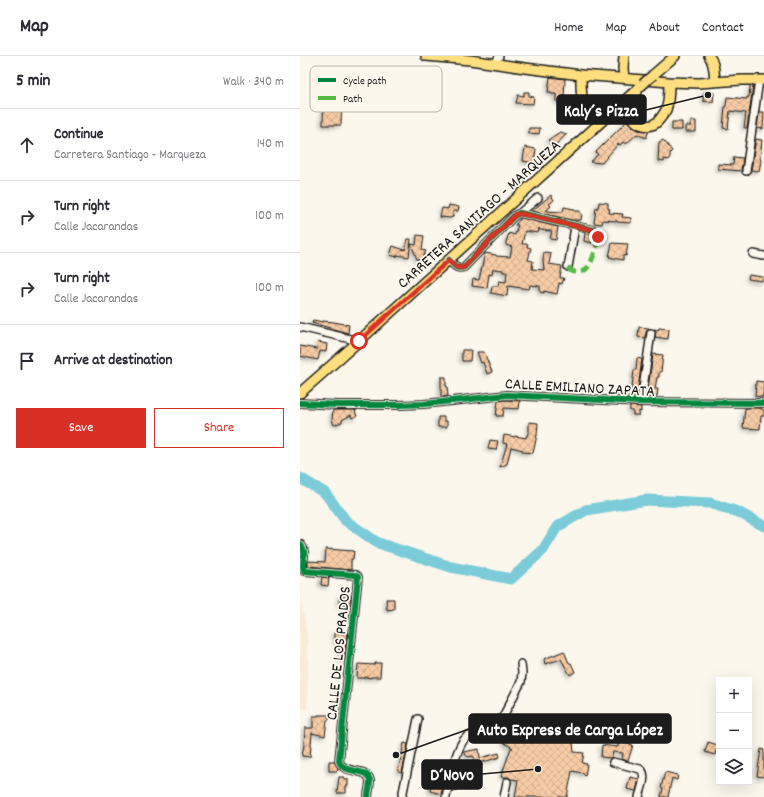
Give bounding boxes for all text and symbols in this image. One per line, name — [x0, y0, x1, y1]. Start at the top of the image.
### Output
text: Map — [20, 14, 49, 41]
text: Home — [554, 18, 583, 38]
text: Map — [605, 18, 627, 38]
text: About — [649, 18, 680, 38]
text: Contact — [702, 18, 744, 38]
legend — [310, 66, 442, 112]
text: 5 min — [16, 70, 50, 94]
text: Walk · 340 m — [223, 73, 284, 92]
text: Cycle path — [343, 74, 387, 90]
text: Path — [343, 92, 362, 108]
callout: Kaly´s Pizza — [557, 95, 646, 124]
text: Kaly´s Pizza — [564, 101, 639, 125]
text: Continue — [54, 124, 103, 146]
icon: ahead — [16, 134, 38, 156]
text: 140 m — [257, 135, 284, 154]
street label: CARRETERA SANTIAGO - MARQUEZA — [393, 135, 567, 295]
text: Carretera Santiago - Marqueza — [54, 146, 206, 165]
text: Turn right — [54, 196, 110, 218]
icon: right — [16, 206, 38, 228]
text: 100 m — [255, 207, 284, 226]
text: Calle Jacarandas — [54, 218, 138, 237]
route end — [589, 228, 607, 246]
text: Turn right — [54, 268, 110, 290]
icon: right — [16, 278, 38, 300]
text: 100 m — [255, 279, 284, 298]
text: Calle Jacarandas — [54, 290, 138, 309]
route start — [350, 332, 368, 350]
icon: arrive — [16, 350, 38, 372]
text: Arrive at destination — [54, 350, 172, 372]
street label: CALLE EMILIANO ZAPATA — [504, 373, 656, 404]
button: Save — [16, 408, 146, 448]
button: Share — [154, 408, 284, 448]
street label: CALLE DE LOS PRADOS — [321, 585, 358, 721]
map controls — [716, 677, 752, 785]
button: + — [716, 677, 752, 713]
button: − — [716, 713, 752, 749]
callout: Auto Express de Carga López — [469, 714, 671, 743]
text: Auto Express de Carga López — [477, 720, 663, 744]
button: layers — [716, 749, 752, 785]
callout: D´Novo — [422, 760, 482, 789]
text: D´Novo — [430, 765, 474, 789]

